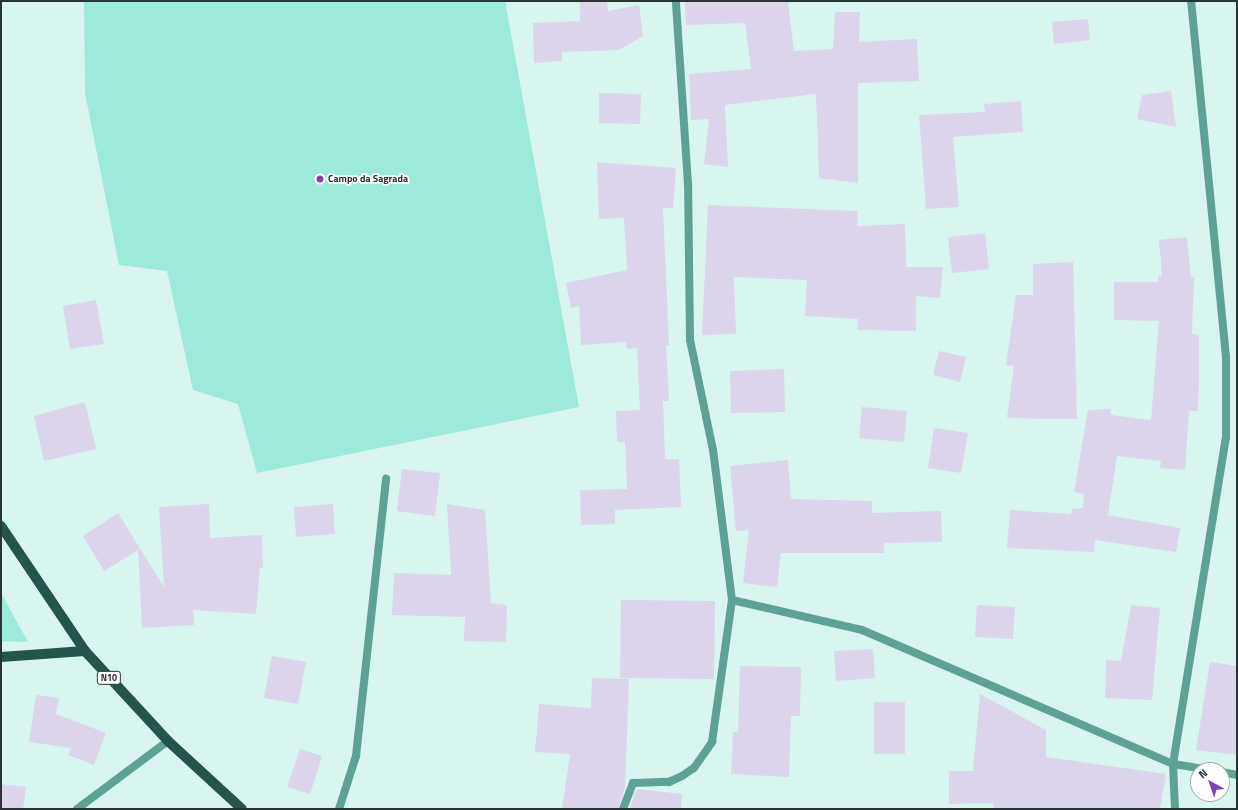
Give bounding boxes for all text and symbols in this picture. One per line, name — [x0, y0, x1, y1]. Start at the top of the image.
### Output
place label: Campo da Sagrada — [328, 173, 408, 185]
marker: Campo da Sagrada — [315, 174, 325, 184]
road number: N10 — [96, 671, 122, 685]
north arrow — [1190, 762, 1230, 802]
text: N — [1195, 765, 1211, 782]

